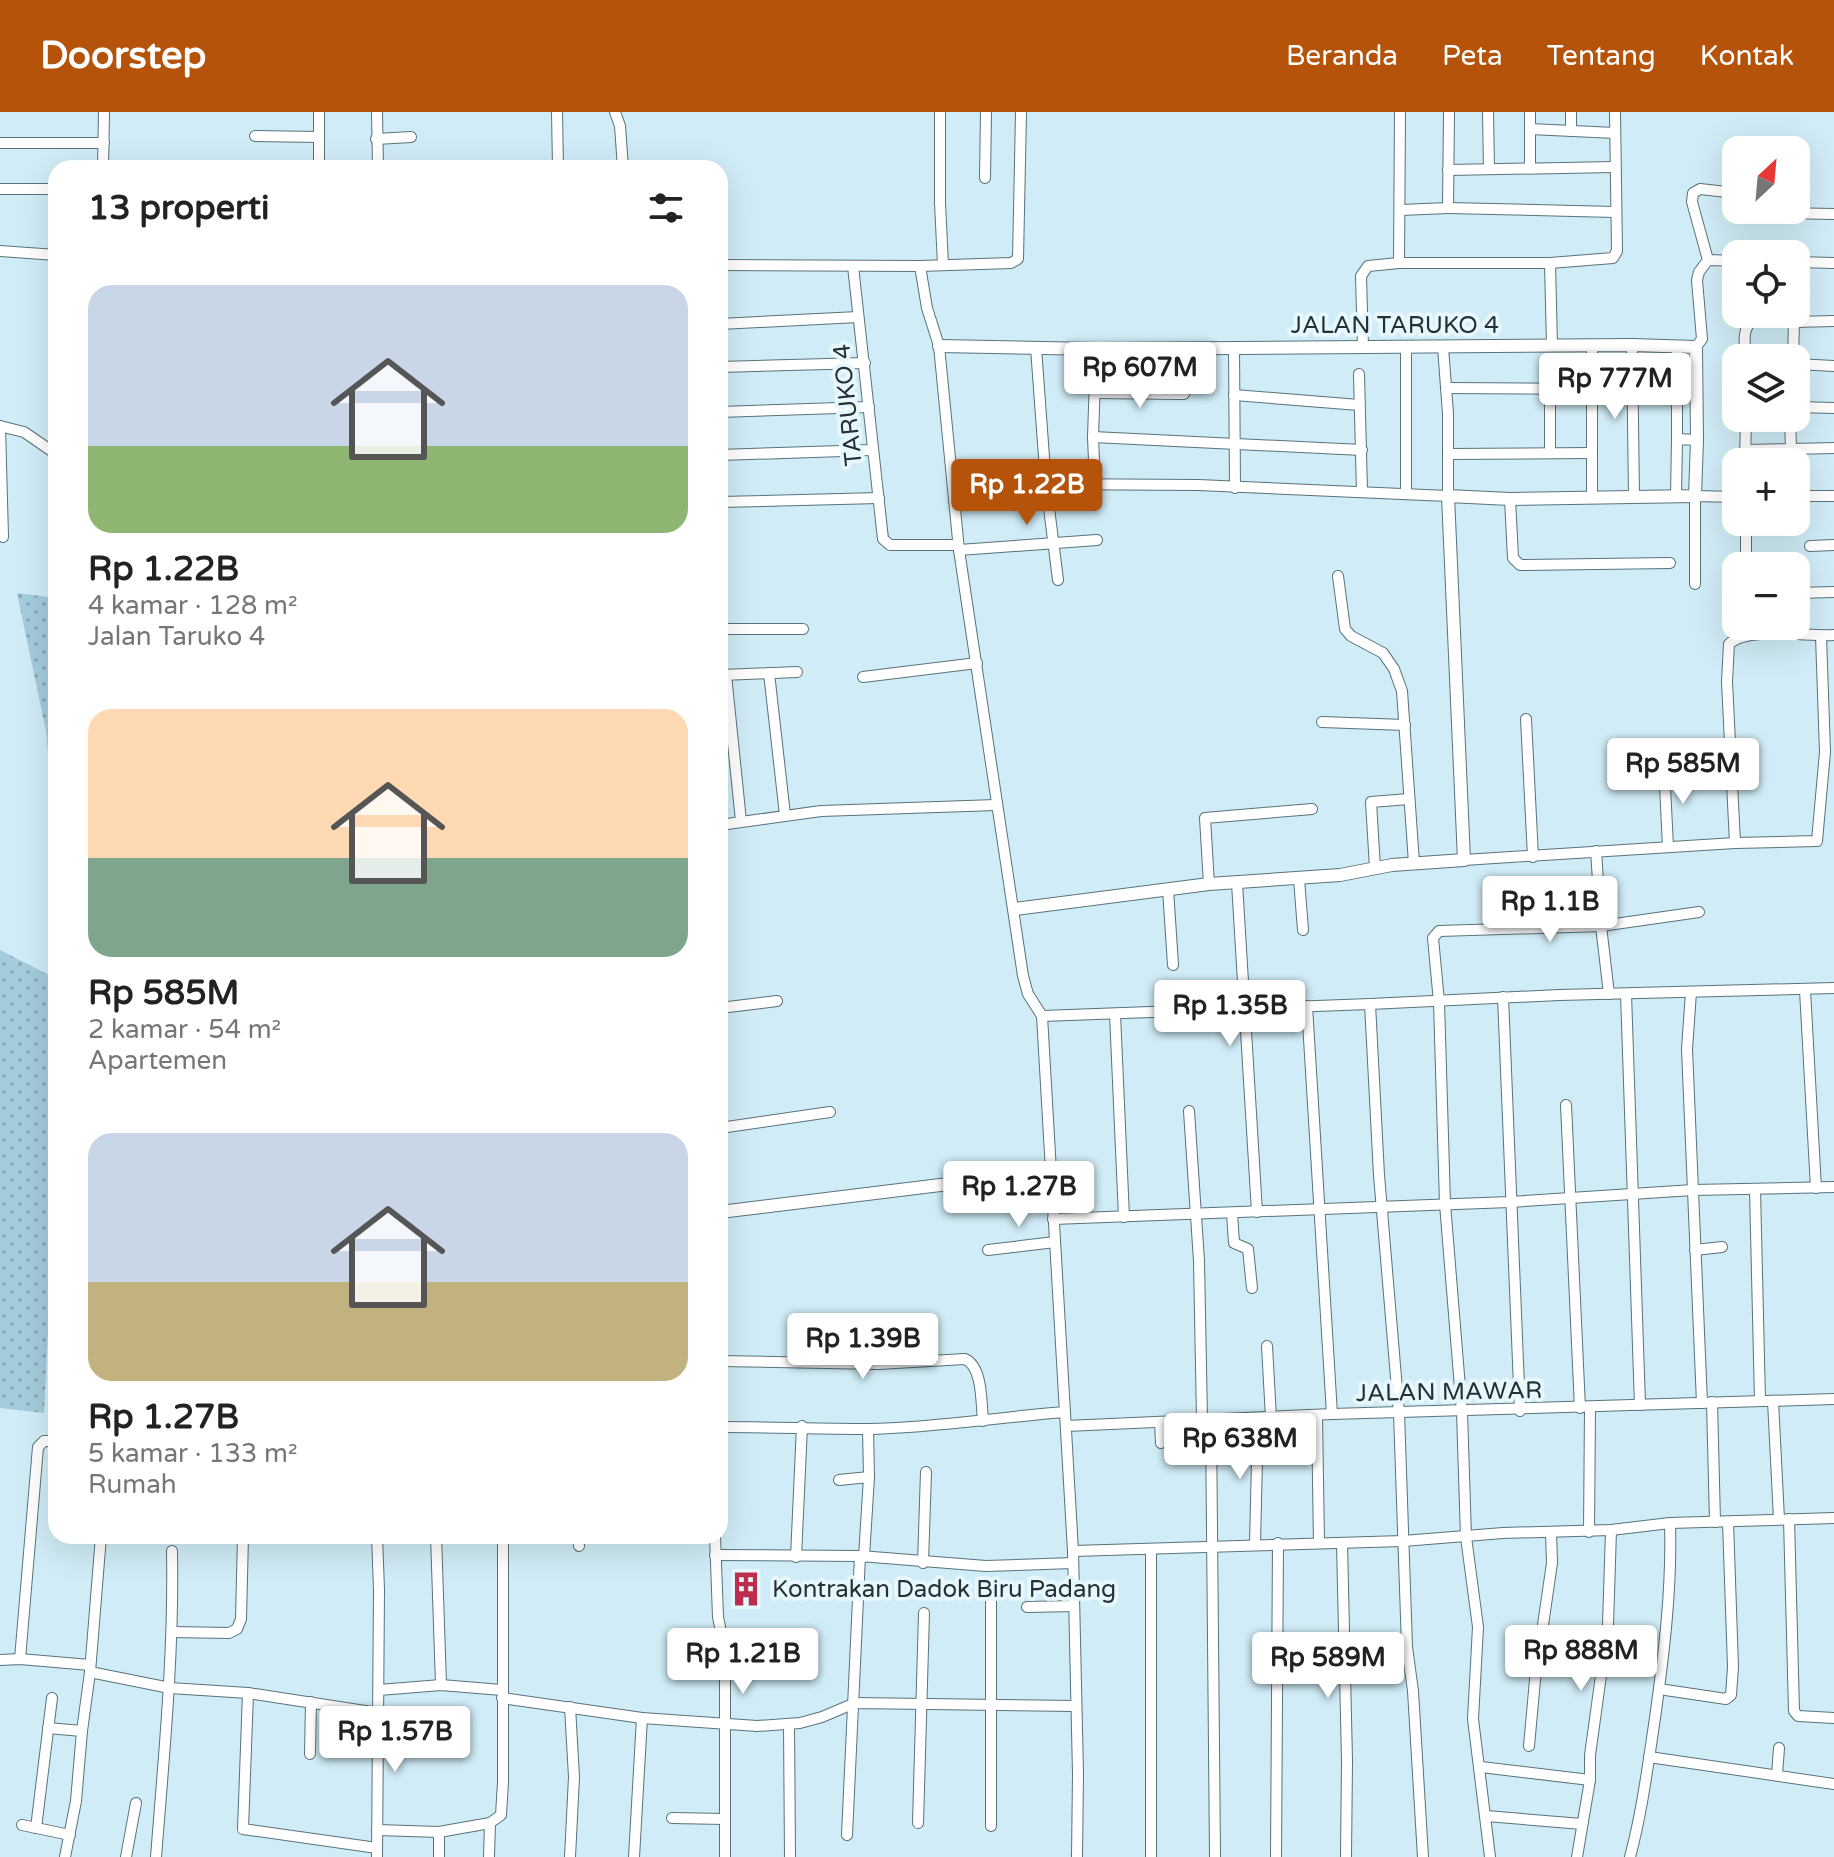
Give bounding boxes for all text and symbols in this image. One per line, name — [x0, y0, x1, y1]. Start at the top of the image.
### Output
text: Doorstep — [40, 33, 206, 79]
text: Beranda — [1286, 39, 1398, 73]
text: Peta — [1442, 39, 1503, 73]
text: Tentang — [1547, 39, 1656, 73]
text: Kontak — [1700, 39, 1794, 73]
north arrow — [1722, 136, 1810, 224]
map controls — [1722, 136, 1810, 640]
icon: filters — [644, 186, 688, 230]
text: 13 properti — [88, 188, 269, 229]
button: locate — [1722, 240, 1810, 328]
street label: JALAN TARUKO 4 — [1291, 311, 1499, 340]
icon: home — [316, 337, 460, 481]
pin: Rp 607M — [1066, 342, 1214, 410]
street label: TARUKO 4 — [827, 343, 869, 467]
button: layers — [1722, 344, 1810, 432]
text: Rp 607M — [1082, 352, 1198, 383]
pin: Rp 777M — [1541, 353, 1689, 421]
text: Rp 777M — [1557, 363, 1673, 394]
button: + — [1722, 448, 1810, 536]
pin: Rp 1.22B — [944, 459, 1110, 527]
text: Rp 1.22B — [969, 469, 1085, 500]
text: Rp 1.22B — [88, 549, 239, 590]
button: − — [1722, 552, 1810, 640]
text: 4 kamar · 128 m² — [88, 590, 298, 621]
text: Jalan Taruko 4 — [88, 621, 265, 652]
pin: Rp 585M — [1609, 738, 1757, 806]
text: Rp 585M — [1625, 748, 1741, 779]
icon: home — [316, 761, 460, 905]
pin: Rp 1.1B — [1476, 876, 1624, 944]
text: Rp 1.1B — [1500, 886, 1600, 917]
text: Rp 585M — [88, 973, 239, 1014]
pin: Rp 1.35B — [1147, 980, 1313, 1048]
text: Rp 1.35B — [1172, 990, 1288, 1021]
text: 2 kamar · 54 m² — [88, 1014, 281, 1045]
text: Apartemen — [88, 1045, 227, 1076]
pin: Rp 1.27B — [936, 1161, 1102, 1229]
text: Rp 1.27B — [961, 1171, 1077, 1202]
icon: home — [316, 1185, 460, 1329]
pin: Rp 1.39B — [780, 1313, 946, 1381]
text: Rp 1.39B — [805, 1323, 921, 1354]
street label: JALAN MAWAR — [1356, 1376, 1542, 1408]
text: Rp 1.27B — [88, 1397, 239, 1438]
pin: Rp 638M — [1166, 1413, 1314, 1481]
text: Rp 638M — [1182, 1423, 1298, 1454]
text: 5 kamar · 133 m² — [88, 1438, 298, 1469]
text: Rumah — [88, 1469, 177, 1500]
building icon: Kontrakan Dadok Biru Padang — [727, 1570, 765, 1608]
place label: Kontrakan Dadok Biru Padang — [772, 1575, 1116, 1604]
pin: Rp 888M — [1507, 1625, 1655, 1693]
pin: Rp 1.21B — [660, 1628, 826, 1696]
pin: Rp 589M — [1254, 1632, 1402, 1700]
text: Rp 888M — [1523, 1635, 1639, 1666]
text: Rp 1.21B — [685, 1638, 801, 1669]
text: Rp 589M — [1270, 1642, 1386, 1673]
pin: Rp 1.57B — [312, 1706, 478, 1774]
text: Rp 1.57B — [337, 1716, 453, 1747]

